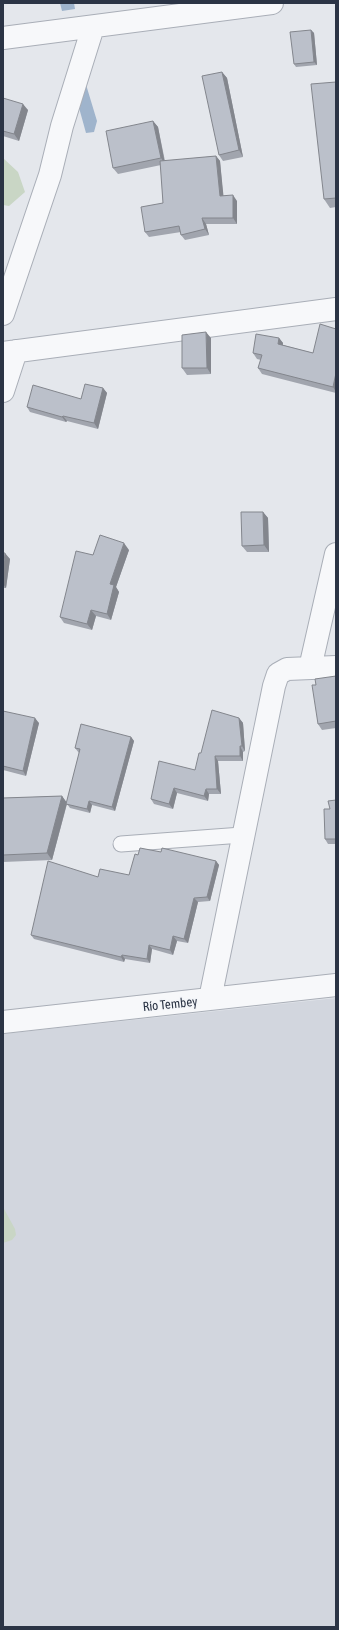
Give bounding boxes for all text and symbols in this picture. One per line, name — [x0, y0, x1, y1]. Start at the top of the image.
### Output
street label: Río Tembey — [142, 994, 199, 1014]

